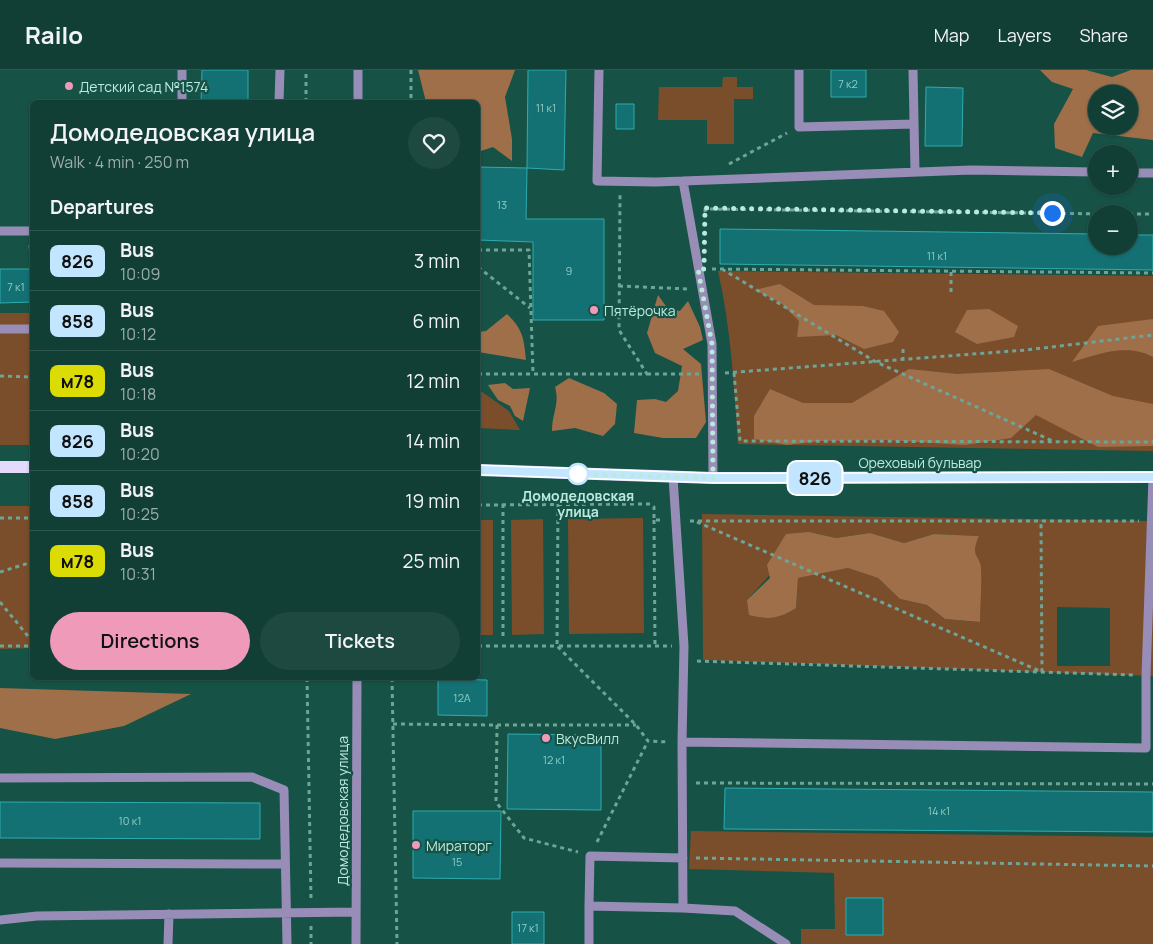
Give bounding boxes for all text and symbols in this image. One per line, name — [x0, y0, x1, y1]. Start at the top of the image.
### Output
text: Railo — [25, 18, 83, 51]
text: Map — [934, 23, 969, 47]
text: Layers — [997, 23, 1051, 47]
text: Share — [1079, 23, 1128, 47]
house number: 7 к2 — [838, 76, 858, 91]
place label: Детский сад №1574 — [79, 77, 208, 96]
marker: Детский сад №1574 — [63, 80, 75, 92]
map controls — [1088, 85, 1138, 255]
button: layers — [1088, 85, 1138, 135]
house number: 11 к1 — [536, 100, 556, 115]
text: Домодедовская улица — [50, 115, 315, 148]
button: heart — [408, 117, 460, 169]
button: + — [1088, 145, 1138, 195]
text: Walk · 4 min · 250 m — [50, 151, 189, 173]
text: Departures — [50, 194, 154, 220]
house number: 13 — [497, 197, 507, 212]
your location — [1040, 201, 1065, 226]
button: − — [1088, 205, 1138, 255]
text: Bus — [120, 237, 154, 263]
text: 3 min — [414, 248, 460, 274]
house number: 11 к1 — [927, 248, 947, 263]
text: 826 — [61, 249, 94, 273]
text: 10:09 — [120, 263, 160, 285]
house number: 9 — [566, 263, 573, 278]
house number: 7 к1 — [7, 279, 25, 294]
text: Bus — [120, 297, 154, 323]
place label: Пятёрочка — [604, 301, 676, 320]
marker: Пятёрочка — [588, 304, 600, 316]
text: 6 min — [413, 308, 460, 334]
text: 858 — [61, 309, 94, 333]
text: 10:12 — [120, 323, 156, 345]
text: Bus — [120, 357, 154, 383]
text: 12 min — [406, 368, 460, 394]
text: м78 — [61, 369, 94, 393]
text: 10:18 — [120, 383, 156, 405]
text: Bus — [120, 417, 154, 443]
text: 14 min — [406, 428, 460, 454]
text: 826 — [61, 429, 94, 453]
text: 10:20 — [120, 443, 160, 465]
street label: Ореховый бульвар — [858, 453, 982, 472]
line badge: 826 — [786, 462, 844, 494]
marker: Домодедовская улица — [567, 463, 589, 485]
text: 826 — [799, 466, 831, 490]
text: Bus — [120, 477, 154, 503]
place label: Домодедовская улица — [522, 486, 634, 521]
text: 19 min — [405, 488, 460, 514]
text: 858 — [61, 489, 94, 513]
text: 10:25 — [120, 503, 159, 525]
text: Bus — [120, 537, 154, 563]
text: 25 min — [403, 548, 460, 574]
text: м78 — [61, 549, 94, 573]
text: 10:31 — [120, 563, 156, 585]
button: Directions — [50, 612, 250, 670]
button: Tickets — [260, 612, 460, 670]
house number: 12А — [453, 690, 471, 705]
place label: ВкусВилл — [556, 729, 619, 748]
marker: ВкусВилл — [540, 732, 552, 744]
street label: Домодедовская улица — [333, 736, 352, 886]
house number: 12 к1 — [543, 752, 565, 767]
house number: 14 к1 — [928, 803, 950, 818]
house number: 10 к1 — [119, 813, 141, 828]
place label: Мираторг — [426, 836, 492, 855]
marker: Мираторг — [410, 839, 422, 851]
house number: 15 — [452, 854, 462, 869]
house number: 17 к1 — [517, 920, 539, 935]

